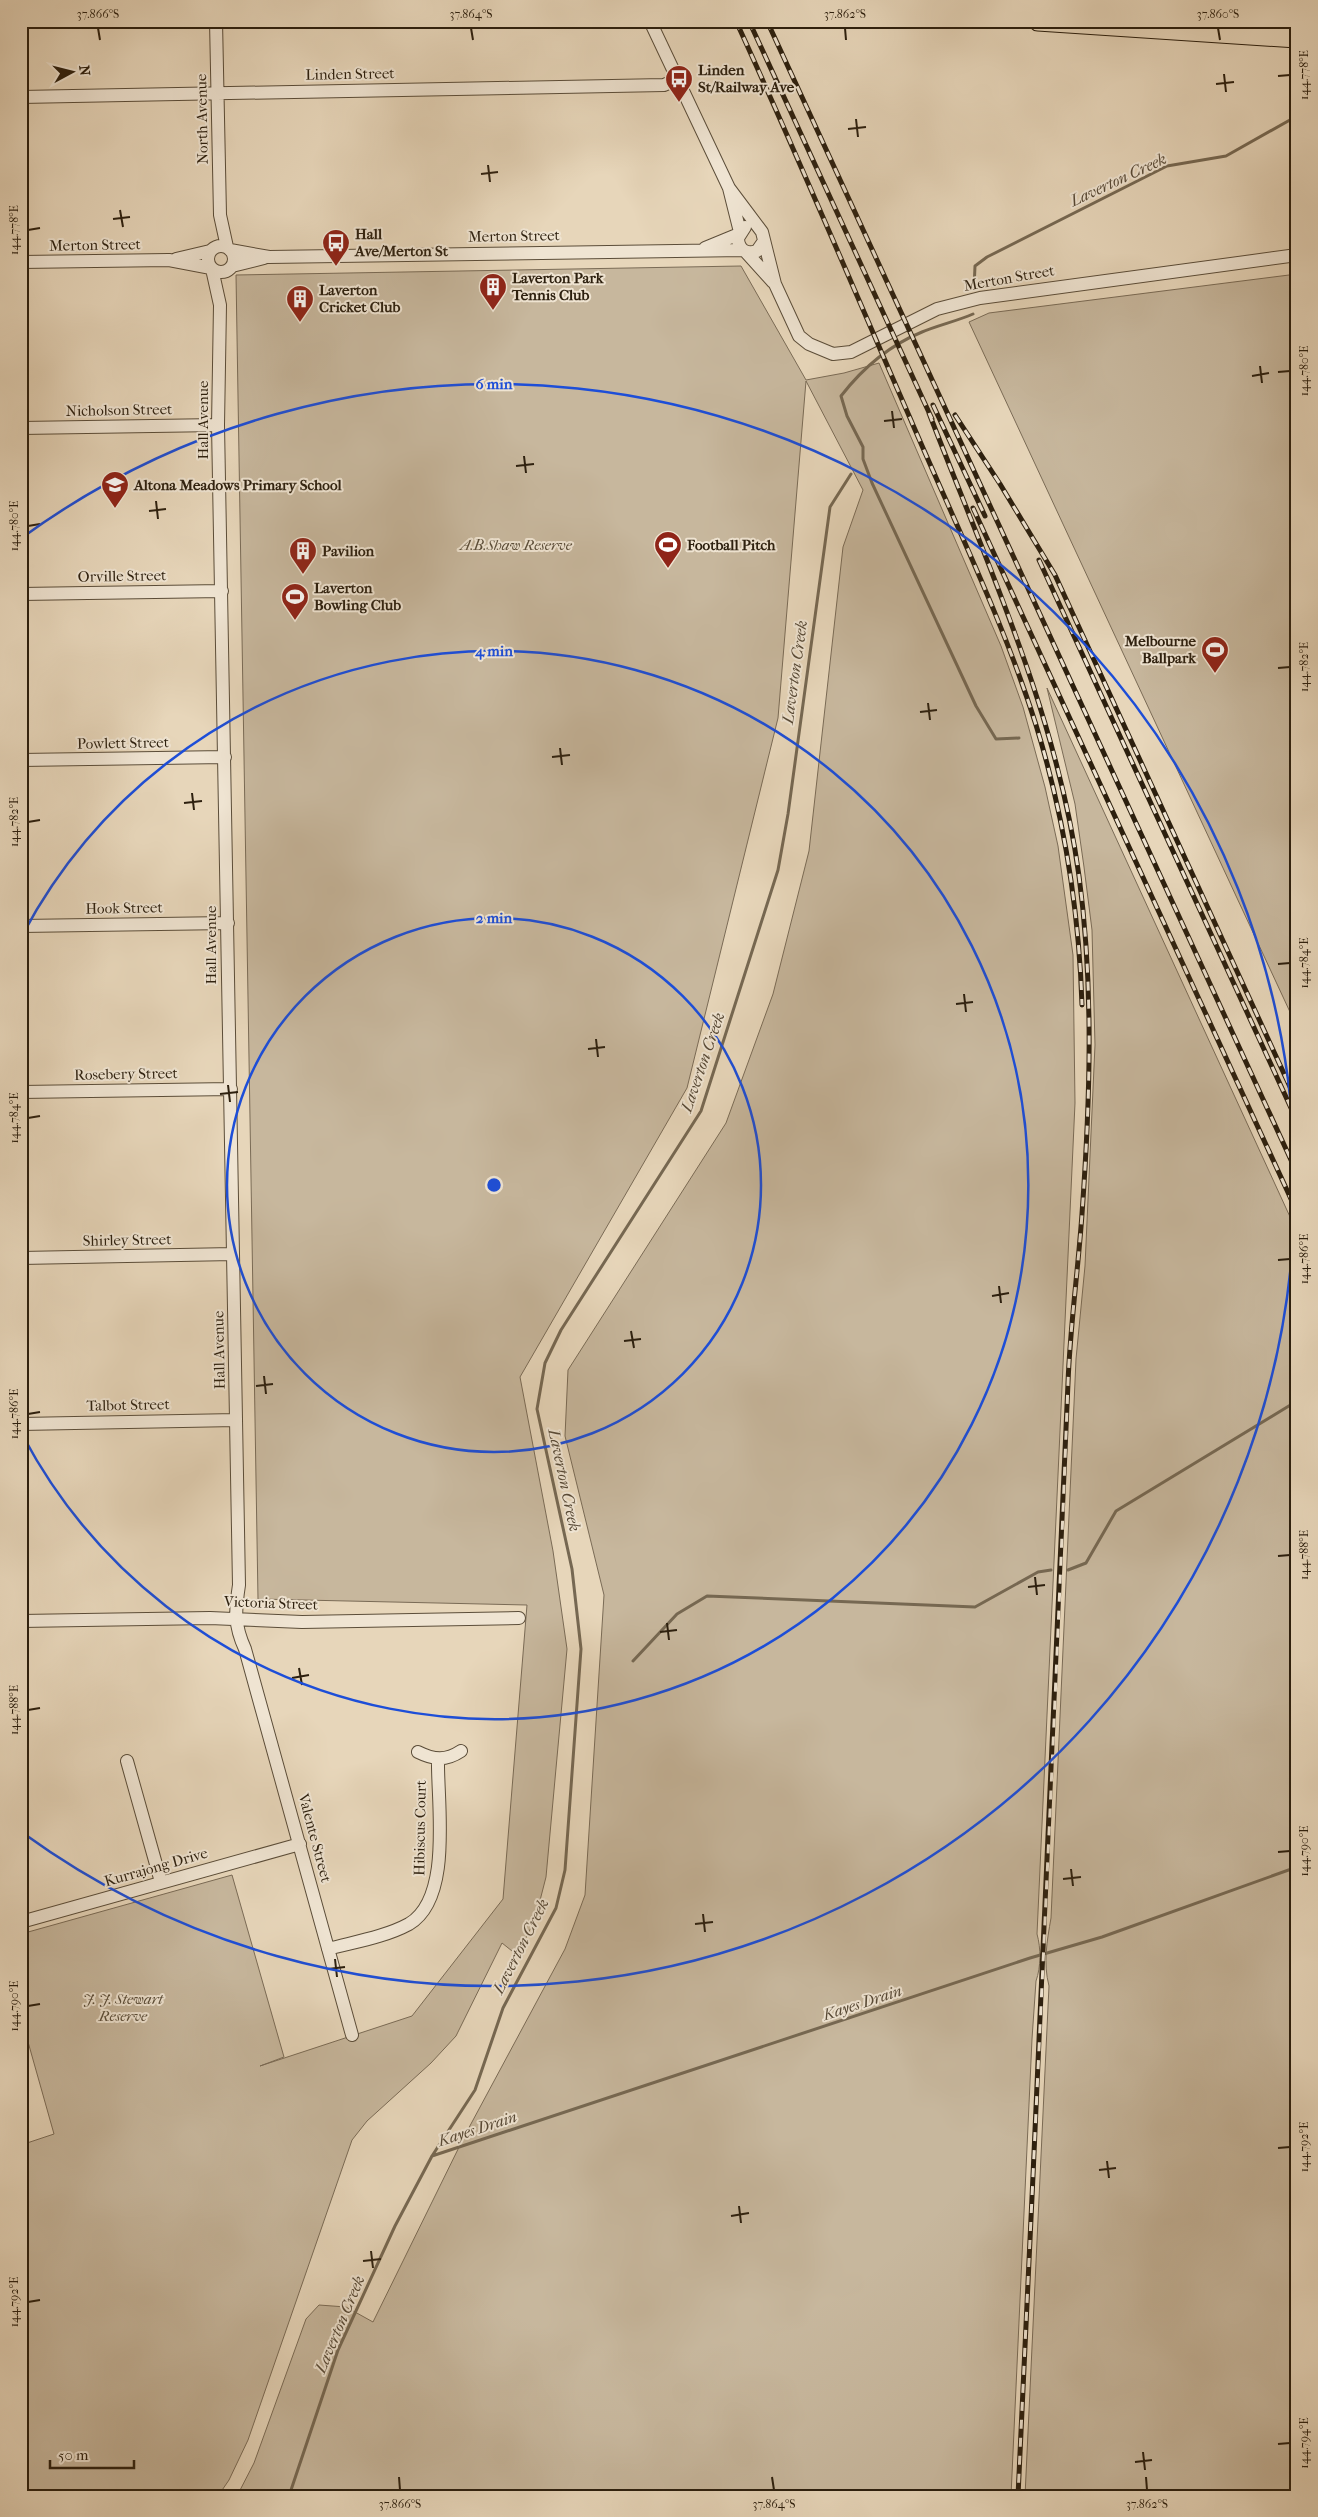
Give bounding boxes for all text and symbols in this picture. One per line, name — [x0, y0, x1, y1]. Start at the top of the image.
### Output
text: 37.866°S — [77, 7, 119, 21]
text: 37.864°S — [450, 7, 492, 21]
text: 37.862°S — [824, 7, 866, 21]
text: 37.860°S — [1197, 7, 1239, 21]
north arrow — [48, 48, 98, 98]
text: 144.778°E — [1297, 50, 1311, 100]
place label: Linden St/Railway Ave — [698, 61, 795, 96]
text: N — [75, 64, 94, 77]
street label: Linden Street — [305, 64, 395, 84]
bus stop icon: Linden St/Railway Ave — [664, 64, 694, 103]
street label: North Avenue — [192, 73, 212, 164]
water label: Laverton Creek — [1066, 149, 1169, 210]
text: 144.778°E — [7, 205, 21, 255]
place label: Hall Ave/Merton St — [354, 225, 449, 260]
street label: Merton Street — [468, 226, 561, 246]
bus stop icon: Hall Ave/Merton St — [321, 228, 351, 267]
street label: Merton Street — [49, 235, 142, 255]
street label: Merton Street — [962, 261, 1056, 295]
place label: Laverton Park Tennis Club — [511, 269, 605, 304]
building icon: Laverton Park Tennis Club — [478, 272, 508, 311]
place label: Laverton Cricket Club — [319, 281, 400, 316]
building icon: Laverton Cricket Club — [285, 284, 315, 323]
text: 144.780°E — [1297, 346, 1311, 396]
text: 6 min — [476, 375, 513, 393]
street label: Hall Avenue — [194, 380, 212, 459]
street label: Nicholson Street — [66, 400, 173, 420]
school or university icon: Altona Meadows Primary School — [100, 470, 130, 509]
place label: Altona Meadows Primary School — [133, 476, 342, 494]
text: 144.780°E — [7, 501, 21, 551]
sports icon: Football Pitch — [653, 530, 683, 569]
building icon: Pavilion — [288, 536, 318, 575]
park label: A.B.Shaw Reserve — [458, 536, 573, 554]
place label: Football Pitch — [686, 536, 776, 554]
place label: Pavilion — [322, 542, 375, 560]
street label: Orville Street — [78, 566, 167, 586]
place label: Laverton Bowling Club — [314, 579, 401, 614]
sports icon: Laverton Bowling Club — [280, 582, 310, 621]
water label: Laverton Creek — [778, 619, 811, 726]
place label: Melbourne Ballpark — [1124, 632, 1197, 667]
sports icon: Melbourne Ballpark — [1200, 635, 1230, 674]
text: 4 min — [474, 642, 513, 660]
text: 144.782°E — [1297, 642, 1311, 692]
street label: Powlett Street — [77, 733, 170, 753]
text: 144.782°E — [7, 797, 21, 847]
street label: Hook Street — [85, 898, 163, 918]
street label: Hall Avenue — [202, 905, 220, 984]
text: 2 min — [476, 909, 513, 927]
text: 144.784°E — [1297, 937, 1311, 989]
water label: Laverton Creek — [676, 1010, 728, 1115]
street label: Rosebery Street — [74, 1064, 179, 1084]
text: 144.784°E — [7, 1092, 21, 1144]
centre of rings — [485, 1176, 503, 1194]
street label: Shirley Street — [82, 1230, 172, 1250]
text: 144.786°E — [1297, 1234, 1311, 1284]
street label: Hall Avenue — [209, 1310, 229, 1390]
text: 144.786°E — [7, 1389, 21, 1439]
street label: Talbot Street — [86, 1395, 170, 1415]
water label: Laverton Creek — [544, 1426, 585, 1533]
text: 144.788°E — [1297, 1530, 1311, 1580]
street label: Victoria Street — [223, 1592, 319, 1614]
text: 144.788°E — [7, 1685, 21, 1735]
street label: Hibiscus Court — [410, 1779, 430, 1876]
street label: Valente Street — [294, 1791, 336, 1885]
text: 144.790°E — [1297, 1826, 1311, 1876]
street label: Kurrajong Drive — [102, 1843, 210, 1890]
water label: Laverton Creek — [488, 1896, 553, 1998]
text: 144.790°E — [7, 1981, 21, 2031]
water label: Kayes Drain — [819, 1981, 904, 2024]
park label: J. J. Stewart Reserve — [83, 1990, 164, 2025]
water label: Kayes Drain — [434, 2107, 519, 2150]
text: 144.792°E — [1297, 2122, 1311, 2172]
water label: Laverton Creek — [310, 2273, 369, 2377]
text: 144.792°E — [7, 2277, 21, 2327]
text: 144.794°E — [1297, 2417, 1311, 2469]
scale bar — [50, 2437, 134, 2469]
text: 50 m — [58, 2446, 89, 2464]
text: 37.866°S — [379, 2497, 421, 2511]
text: 37.864°S — [753, 2497, 795, 2511]
text: 37.862°S — [1126, 2497, 1168, 2511]

